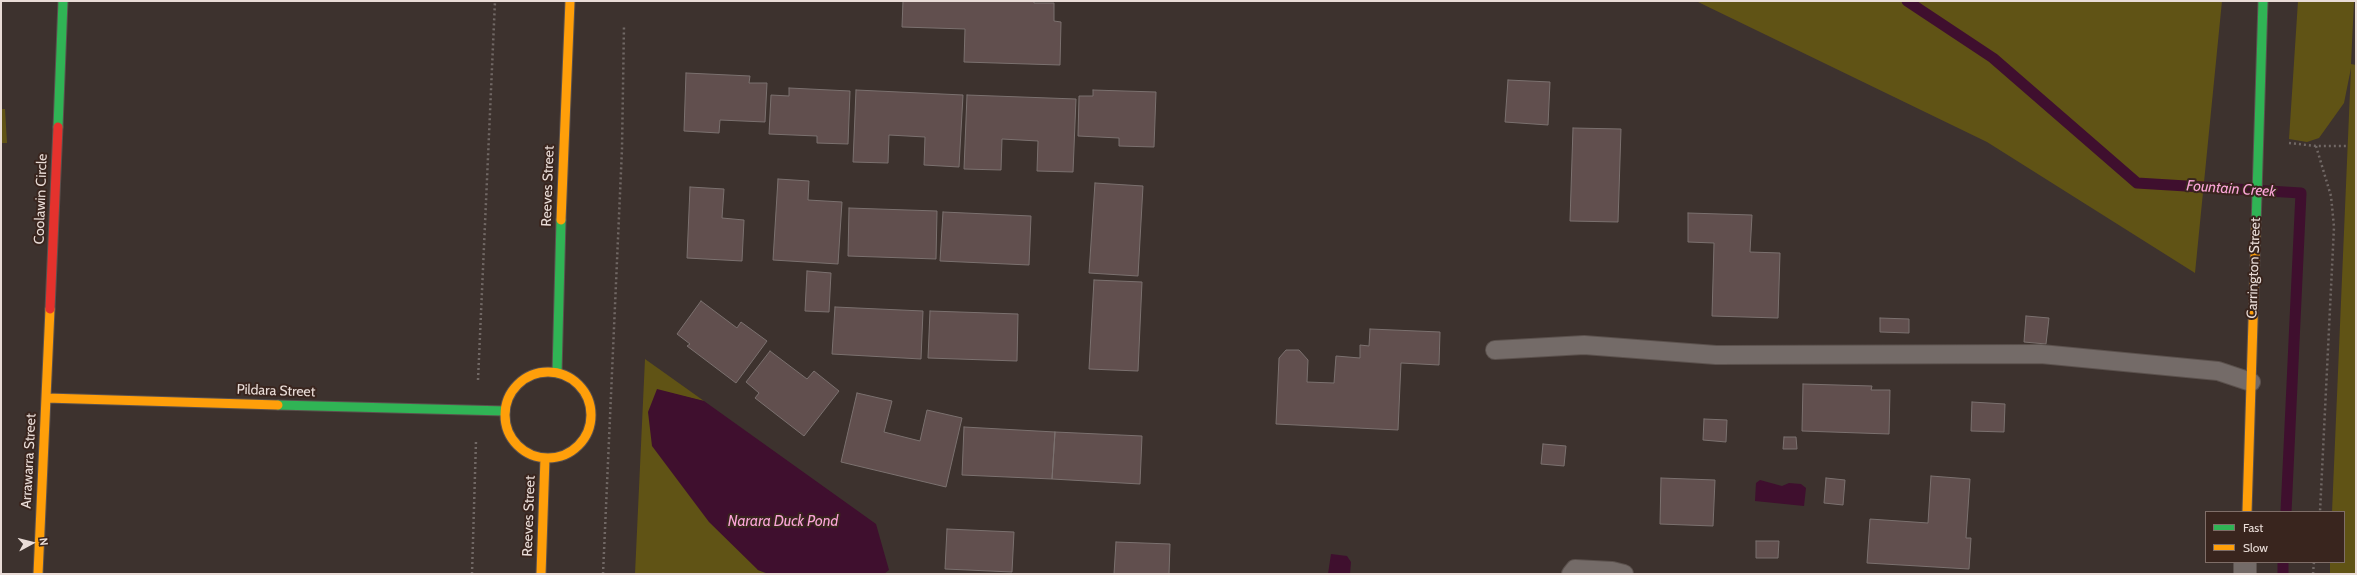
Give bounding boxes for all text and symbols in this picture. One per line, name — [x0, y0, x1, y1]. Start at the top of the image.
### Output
street label: Reeves Street — [538, 145, 558, 227]
street label: Coolawin Circle — [31, 153, 51, 245]
water label: Fountain Creek — [2186, 177, 2276, 201]
street label: Carrington Street — [2244, 217, 2264, 319]
street label: Pildara Street — [236, 381, 316, 401]
street label: Arrawarra Street — [18, 413, 40, 509]
street label: Reeves Street — [519, 475, 539, 557]
legend — [2205, 511, 2345, 563]
water label: Narara Duck Pond — [728, 513, 838, 531]
text: Fast — [2243, 520, 2263, 535]
north arrow — [12, 523, 52, 563]
text: N — [36, 537, 51, 546]
text: Slow — [2243, 540, 2268, 555]

